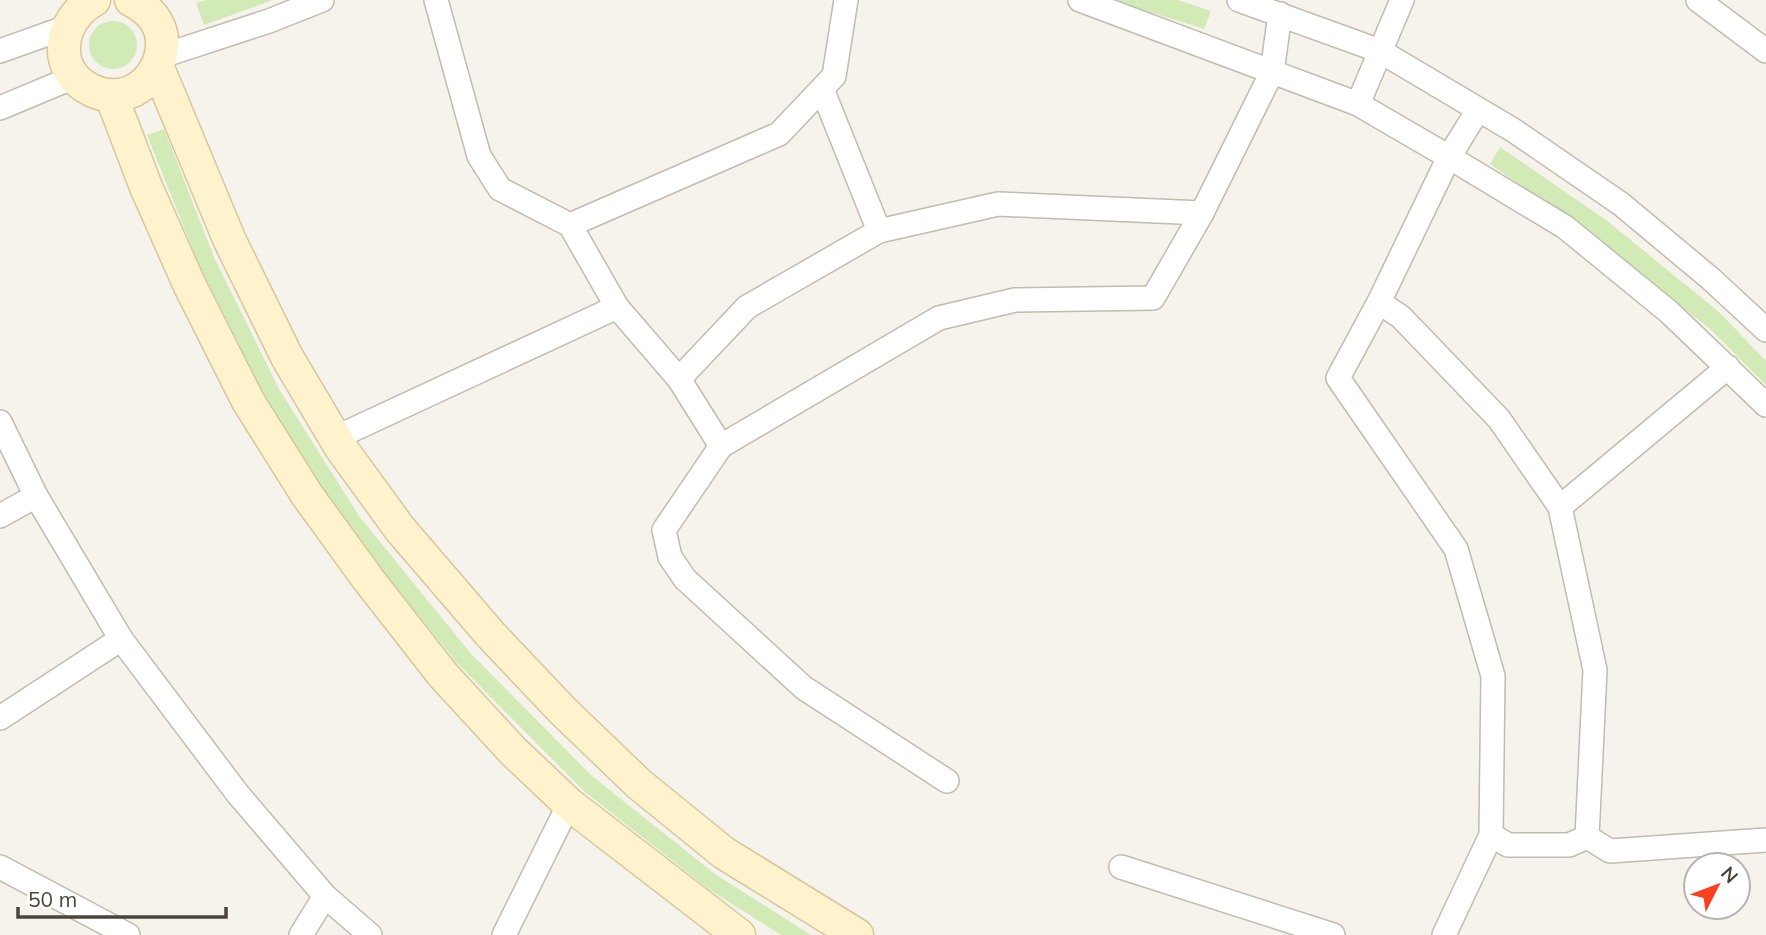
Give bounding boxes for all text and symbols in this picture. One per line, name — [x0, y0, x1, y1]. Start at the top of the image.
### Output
north arrow — [1682, 851, 1752, 921]
text: N — [1716, 861, 1743, 888]
scale bar — [18, 876, 226, 920]
text: 50 m — [28, 886, 77, 912]

